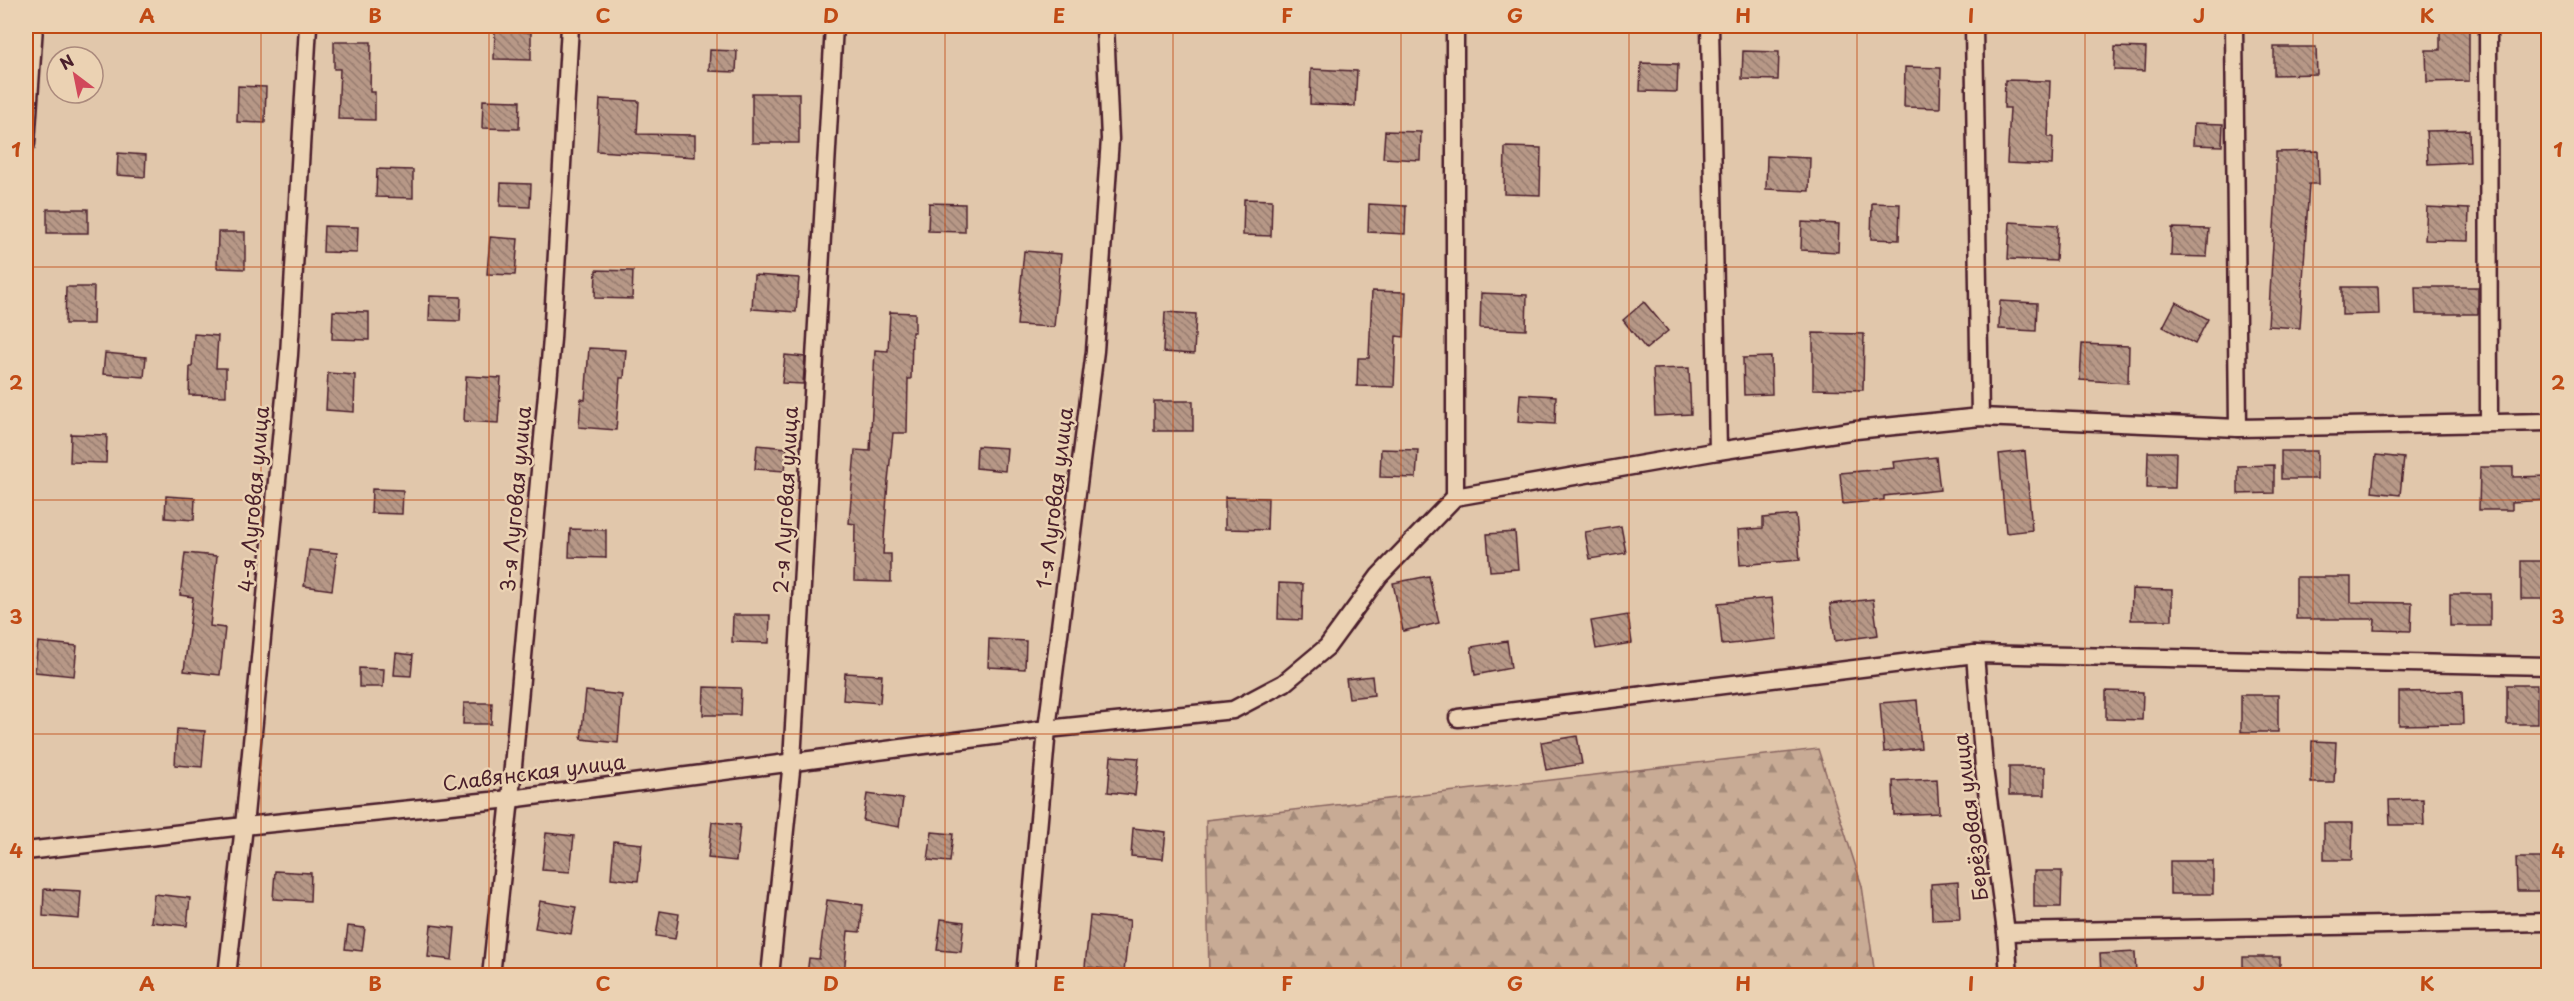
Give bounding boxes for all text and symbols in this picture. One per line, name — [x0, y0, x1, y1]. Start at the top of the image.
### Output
text: A — [139, 0, 155, 30]
text: B — [368, 0, 382, 30]
text: C — [595, 0, 611, 30]
text: D — [823, 0, 839, 30]
text: E — [1053, 0, 1065, 30]
text: F — [1281, 0, 1293, 30]
text: G — [1507, 0, 1523, 30]
text: H — [1735, 0, 1751, 30]
text: I — [1968, 0, 1974, 30]
text: J — [2193, 0, 2205, 30]
text: K — [2420, 0, 2435, 30]
north arrow — [45, 45, 105, 105]
text: N — [55, 48, 78, 75]
text: 1 — [11, 134, 21, 164]
text: 1 — [2553, 134, 2563, 164]
text: 2 — [9, 367, 23, 397]
text: 2 — [2551, 367, 2565, 397]
street label: 4-я Луговая улица — [230, 404, 276, 593]
street label: 3-я Луговая улица — [492, 404, 538, 593]
street label: 2-я Луговая улица — [765, 405, 805, 594]
street label: 1-я Луговая улица — [1028, 405, 1080, 590]
text: 3 — [9, 601, 23, 631]
text: 3 — [2551, 601, 2565, 631]
street label: Берёзовая улица — [1945, 731, 1995, 902]
street label: Славянская улица — [441, 746, 627, 798]
text: 4 — [9, 835, 23, 865]
text: 4 — [2551, 835, 2565, 865]
text: A — [139, 968, 155, 998]
text: B — [368, 968, 382, 998]
text: C — [595, 968, 611, 998]
text: D — [823, 968, 839, 998]
text: E — [1053, 968, 1065, 998]
text: F — [1281, 968, 1293, 998]
text: G — [1507, 968, 1523, 998]
text: H — [1735, 968, 1751, 998]
text: I — [1968, 968, 1974, 998]
text: J — [2193, 968, 2205, 998]
text: K — [2420, 968, 2435, 998]

